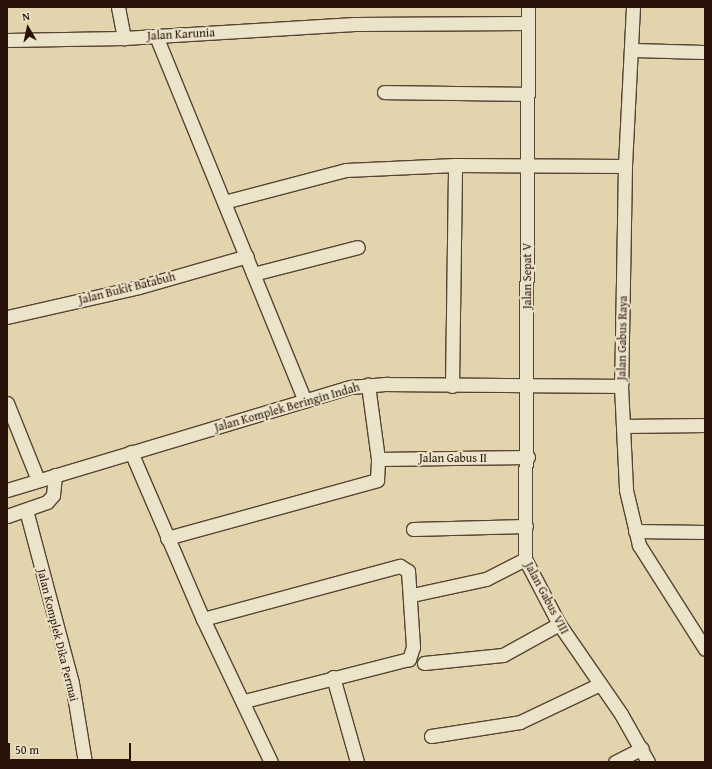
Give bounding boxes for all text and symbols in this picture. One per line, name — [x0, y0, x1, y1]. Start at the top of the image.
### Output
north arrow — [8, 8, 48, 48]
text: N — [21, 8, 31, 25]
street label: Jalan Karunia — [147, 25, 215, 43]
street label: Jalan Sepat V — [520, 243, 534, 309]
street label: Jalan Bukit Batabuh — [77, 269, 177, 307]
street label: Jalan Gabus Raya — [614, 295, 630, 381]
street label: Jalan Komplek Beringin Indah — [213, 379, 361, 435]
street label: Jalan Gabus II — [419, 451, 487, 465]
street label: Jalan Gabus VIII — [522, 559, 572, 637]
street label: Jalan Komplek Dika Permai — [35, 567, 81, 703]
scale bar — [10, 735, 133, 761]
text: 50 m — [15, 741, 39, 758]

